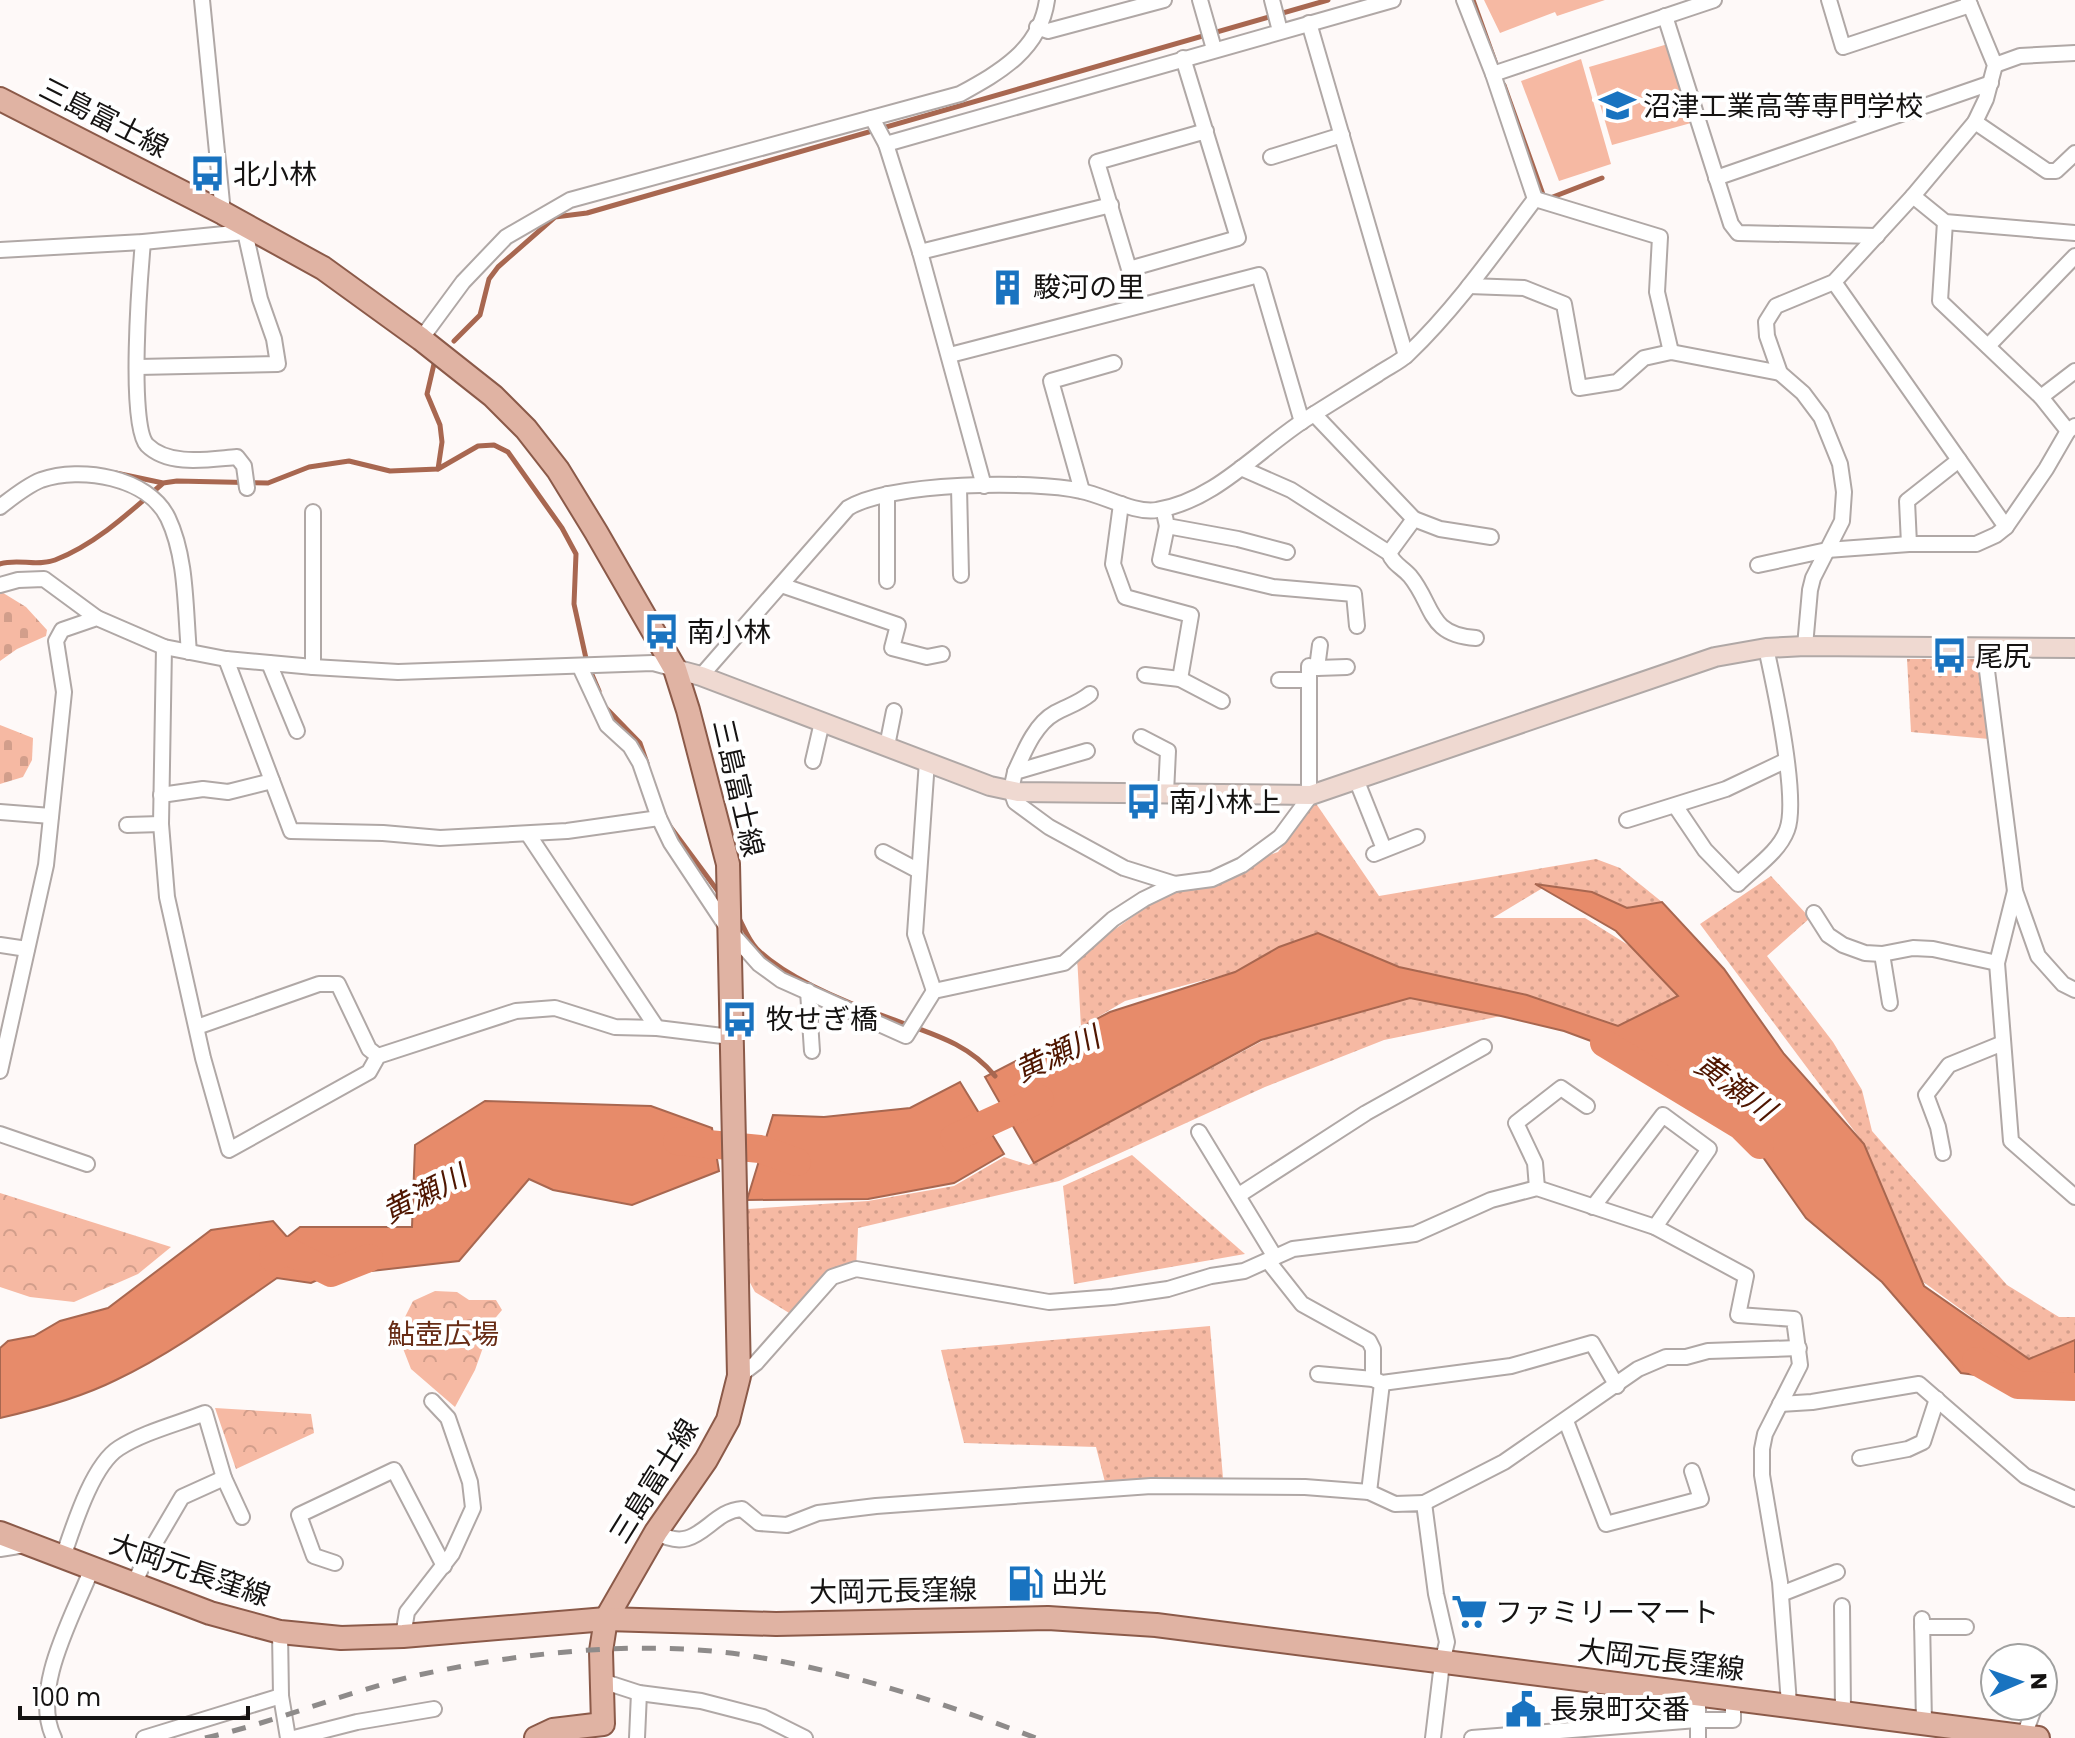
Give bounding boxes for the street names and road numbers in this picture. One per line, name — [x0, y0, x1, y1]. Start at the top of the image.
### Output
street label: 三島富士線 — [33, 69, 175, 167]
street label: 三島富士線 — [703, 715, 773, 861]
street label: 三島富士線 — [600, 1411, 708, 1551]
street label: 大岡元長窪線 — [104, 1524, 276, 1616]
street label: 大岡元長窪線 — [809, 1570, 977, 1612]
street label: 大岡元長窪線 — [1575, 1630, 1747, 1690]

